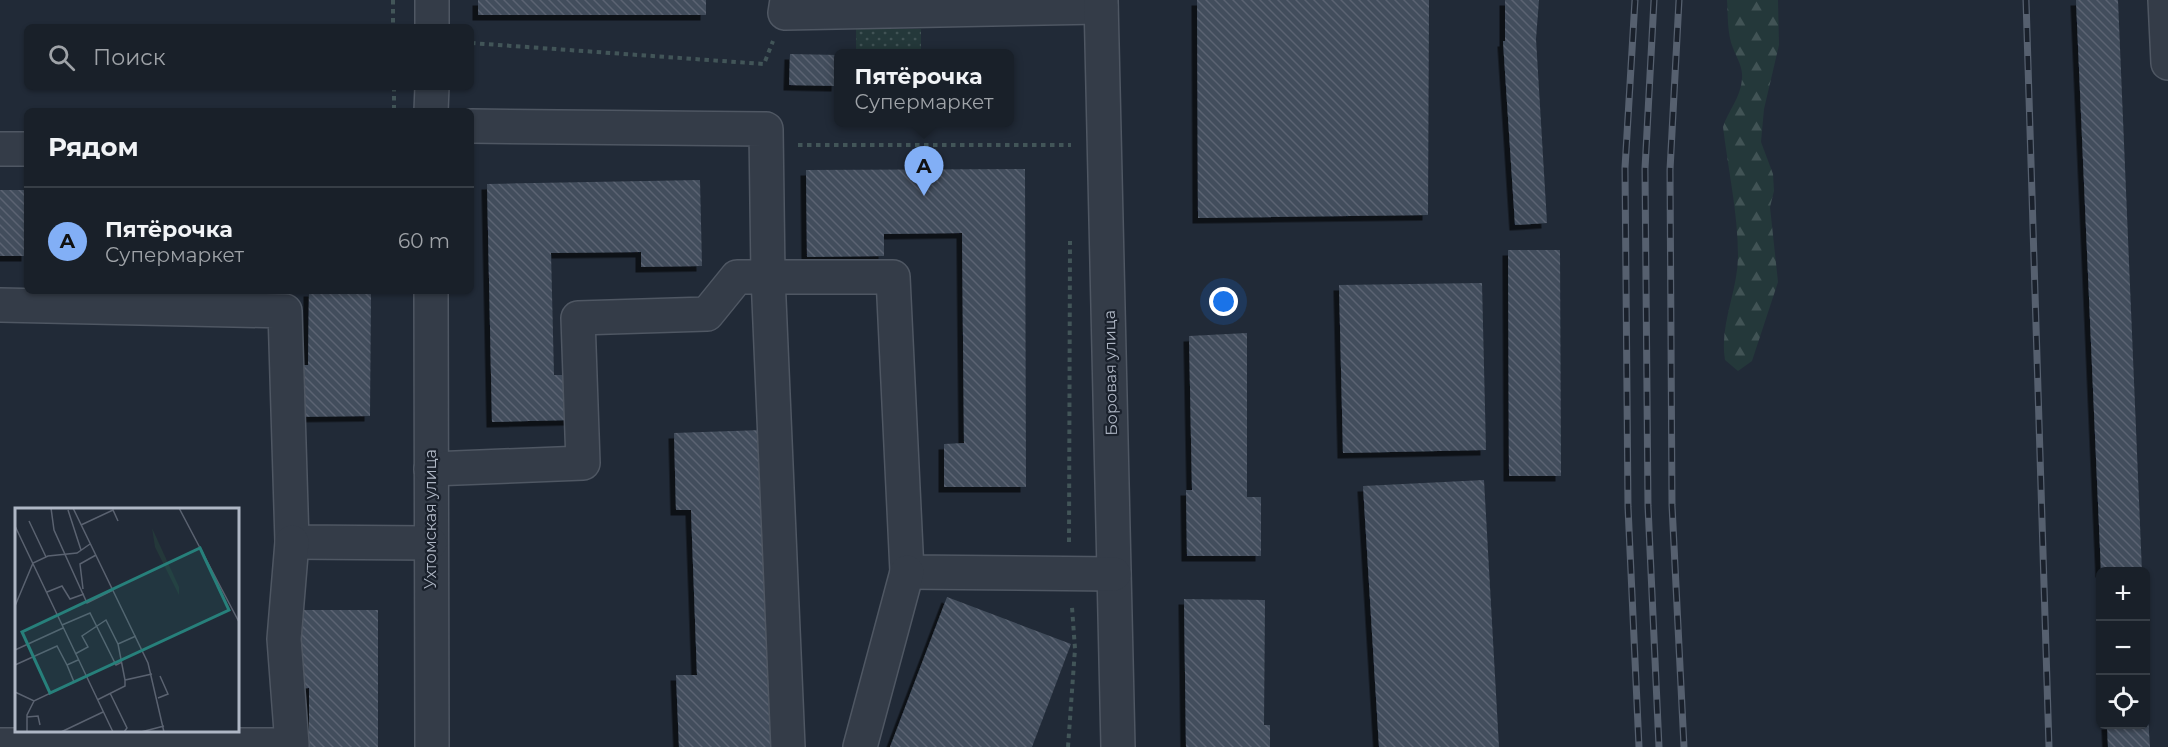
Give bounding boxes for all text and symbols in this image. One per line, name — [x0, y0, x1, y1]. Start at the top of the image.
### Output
search box — [24, 24, 474, 90]
icon: search — [45, 41, 78, 74]
text: Поиск — [93, 44, 165, 71]
popup — [834, 49, 1014, 127]
text: Пятёрочка — [855, 63, 982, 90]
text: Супермаркет — [855, 90, 993, 114]
text: Рядом — [48, 131, 139, 163]
pin: A — [904, 146, 944, 196]
text: Пятёрочка — [105, 216, 233, 243]
text: A — [60, 229, 75, 253]
text: 60 m — [398, 229, 450, 253]
text: Супермаркет — [105, 243, 244, 267]
your location — [1209, 287, 1238, 316]
street label: Боровая улица — [1100, 310, 1121, 436]
street label: Ухтомская улица — [421, 449, 440, 589]
inset map — [15, 508, 238, 732]
map controls — [2096, 567, 2150, 729]
button: + — [2096, 567, 2150, 621]
button: − — [2096, 621, 2150, 675]
button: locate — [2096, 675, 2150, 729]

